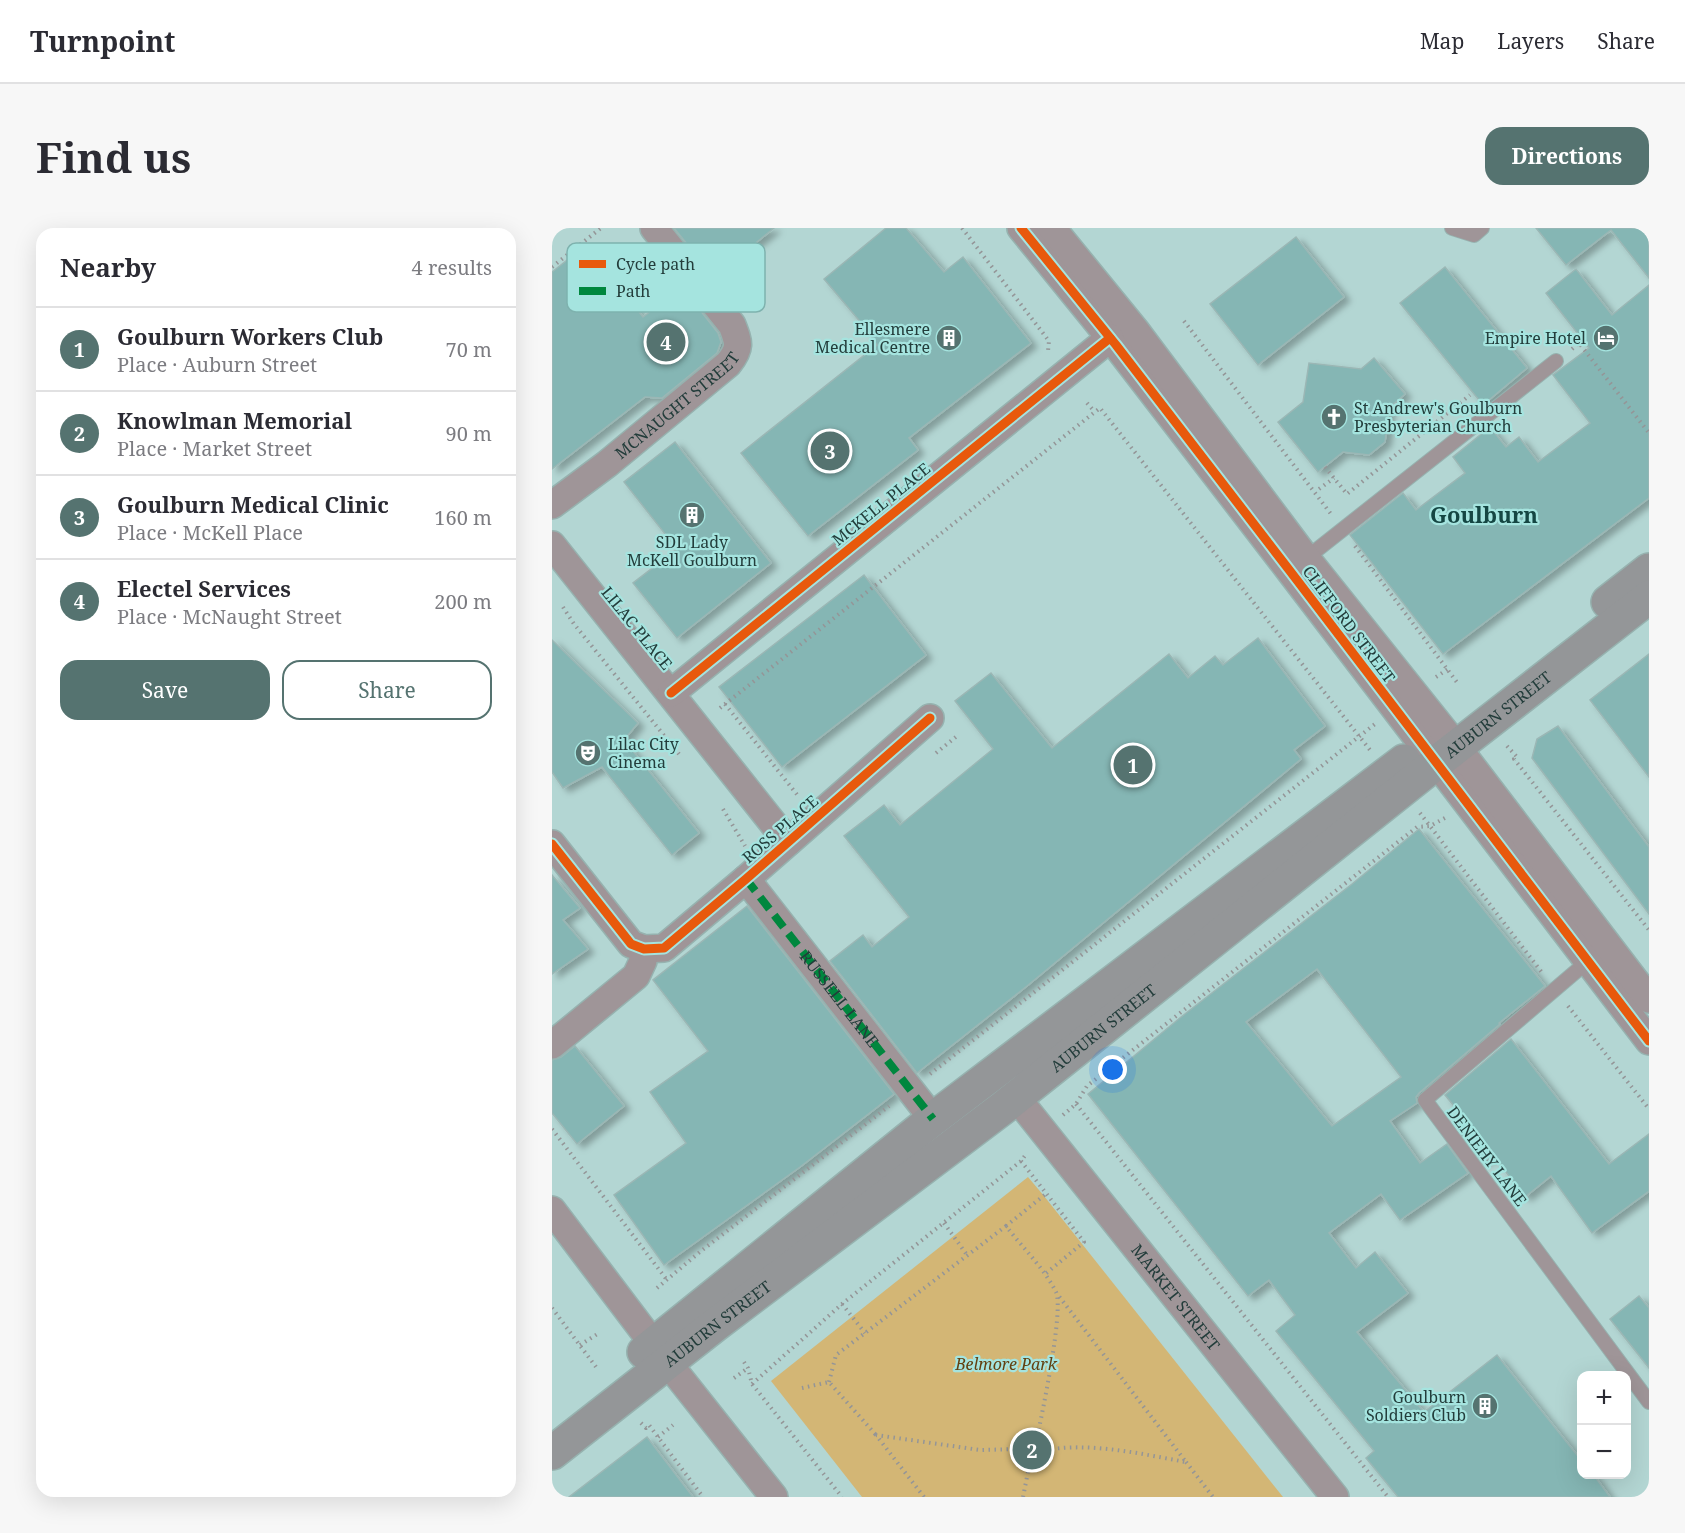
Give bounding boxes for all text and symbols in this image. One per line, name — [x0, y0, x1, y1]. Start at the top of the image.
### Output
text: Turnpoint — [30, 22, 175, 60]
text: Map — [1420, 27, 1464, 55]
text: Layers — [1497, 27, 1564, 55]
text: Share — [1597, 27, 1655, 55]
button: Directions — [1485, 127, 1649, 185]
text: Find us — [36, 128, 191, 185]
legend — [567, 243, 765, 312]
text: Nearby — [60, 249, 156, 285]
text: Cycle path — [616, 253, 695, 275]
text: 4 results — [412, 254, 492, 281]
text: Path — [616, 280, 650, 302]
place label: Ellesmere Medical Centre — [815, 318, 930, 358]
pin: 4 — [646, 320, 686, 364]
text: Goulburn Workers Club — [117, 321, 383, 351]
building icon: Ellesmere Medical Centre — [934, 323, 964, 353]
hotel icon: Empire Hotel — [1591, 323, 1621, 353]
place label: Empire Hotel — [1485, 327, 1586, 349]
text: 1 — [74, 336, 85, 363]
text: 70 m — [446, 336, 492, 363]
street label: MCNAUGHT STREET — [610, 348, 745, 464]
text: Place · Auburn Street — [117, 351, 317, 378]
place label: St Andrew's Goulburn Presbyterian Church — [1354, 397, 1522, 437]
church icon: St Andrew's Goulburn Presbyterian Church — [1319, 402, 1349, 432]
text: Knowlman Memorial — [117, 405, 352, 435]
text: 2 — [74, 420, 85, 447]
text: 90 m — [446, 420, 492, 447]
pin: 3 — [810, 428, 850, 474]
text: Place · Market Street — [117, 435, 312, 462]
street label: MCKELL PLACE — [827, 458, 935, 550]
text: Goulburn Medical Clinic — [117, 489, 389, 519]
district label: Goulburn — [1430, 499, 1538, 529]
building icon: SDL Lady McKell Goulburn — [677, 500, 707, 530]
text: 3 — [74, 504, 85, 531]
text: 160 m — [434, 504, 492, 531]
text: Place · McKell Place — [117, 519, 303, 546]
place label: SDL Lady McKell Goulburn — [627, 531, 757, 571]
street label: CLIFFORD STREET — [1298, 561, 1400, 687]
text: Electel Services — [117, 573, 291, 603]
street label: LILAC PLACE — [597, 582, 677, 674]
text: 4 — [74, 588, 85, 615]
text: 200 m — [434, 588, 492, 615]
text: Place · McNaught Street — [117, 603, 342, 630]
button: Save — [60, 660, 270, 720]
button: Share — [282, 660, 492, 720]
street label: AUBURN STREET — [1440, 666, 1556, 763]
place label: Lilac City Cinema — [608, 733, 680, 773]
theatre icon: Lilac City Cinema — [573, 738, 603, 768]
pin: 1 — [1114, 742, 1152, 788]
street label: ROSS PLACE — [737, 790, 823, 868]
street label: RUSSELL LANE — [795, 946, 884, 1052]
street label: AUBURN STREET — [1046, 979, 1161, 1077]
your location — [1098, 1055, 1127, 1084]
street label: DENIEHY LANE — [1442, 1101, 1532, 1211]
street label: MARKET STREET — [1126, 1239, 1225, 1355]
street label: AUBURN STREET — [659, 1275, 776, 1372]
park label: Belmore Park — [954, 1353, 1058, 1375]
map controls — [1577, 1371, 1631, 1479]
button: + — [1577, 1371, 1631, 1425]
place label: Goulburn Soldiers Club — [1366, 1386, 1466, 1426]
building icon: Goulburn Soldiers Club — [1470, 1391, 1500, 1421]
button: − — [1577, 1425, 1631, 1479]
pin: 2 — [1012, 1428, 1052, 1472]

